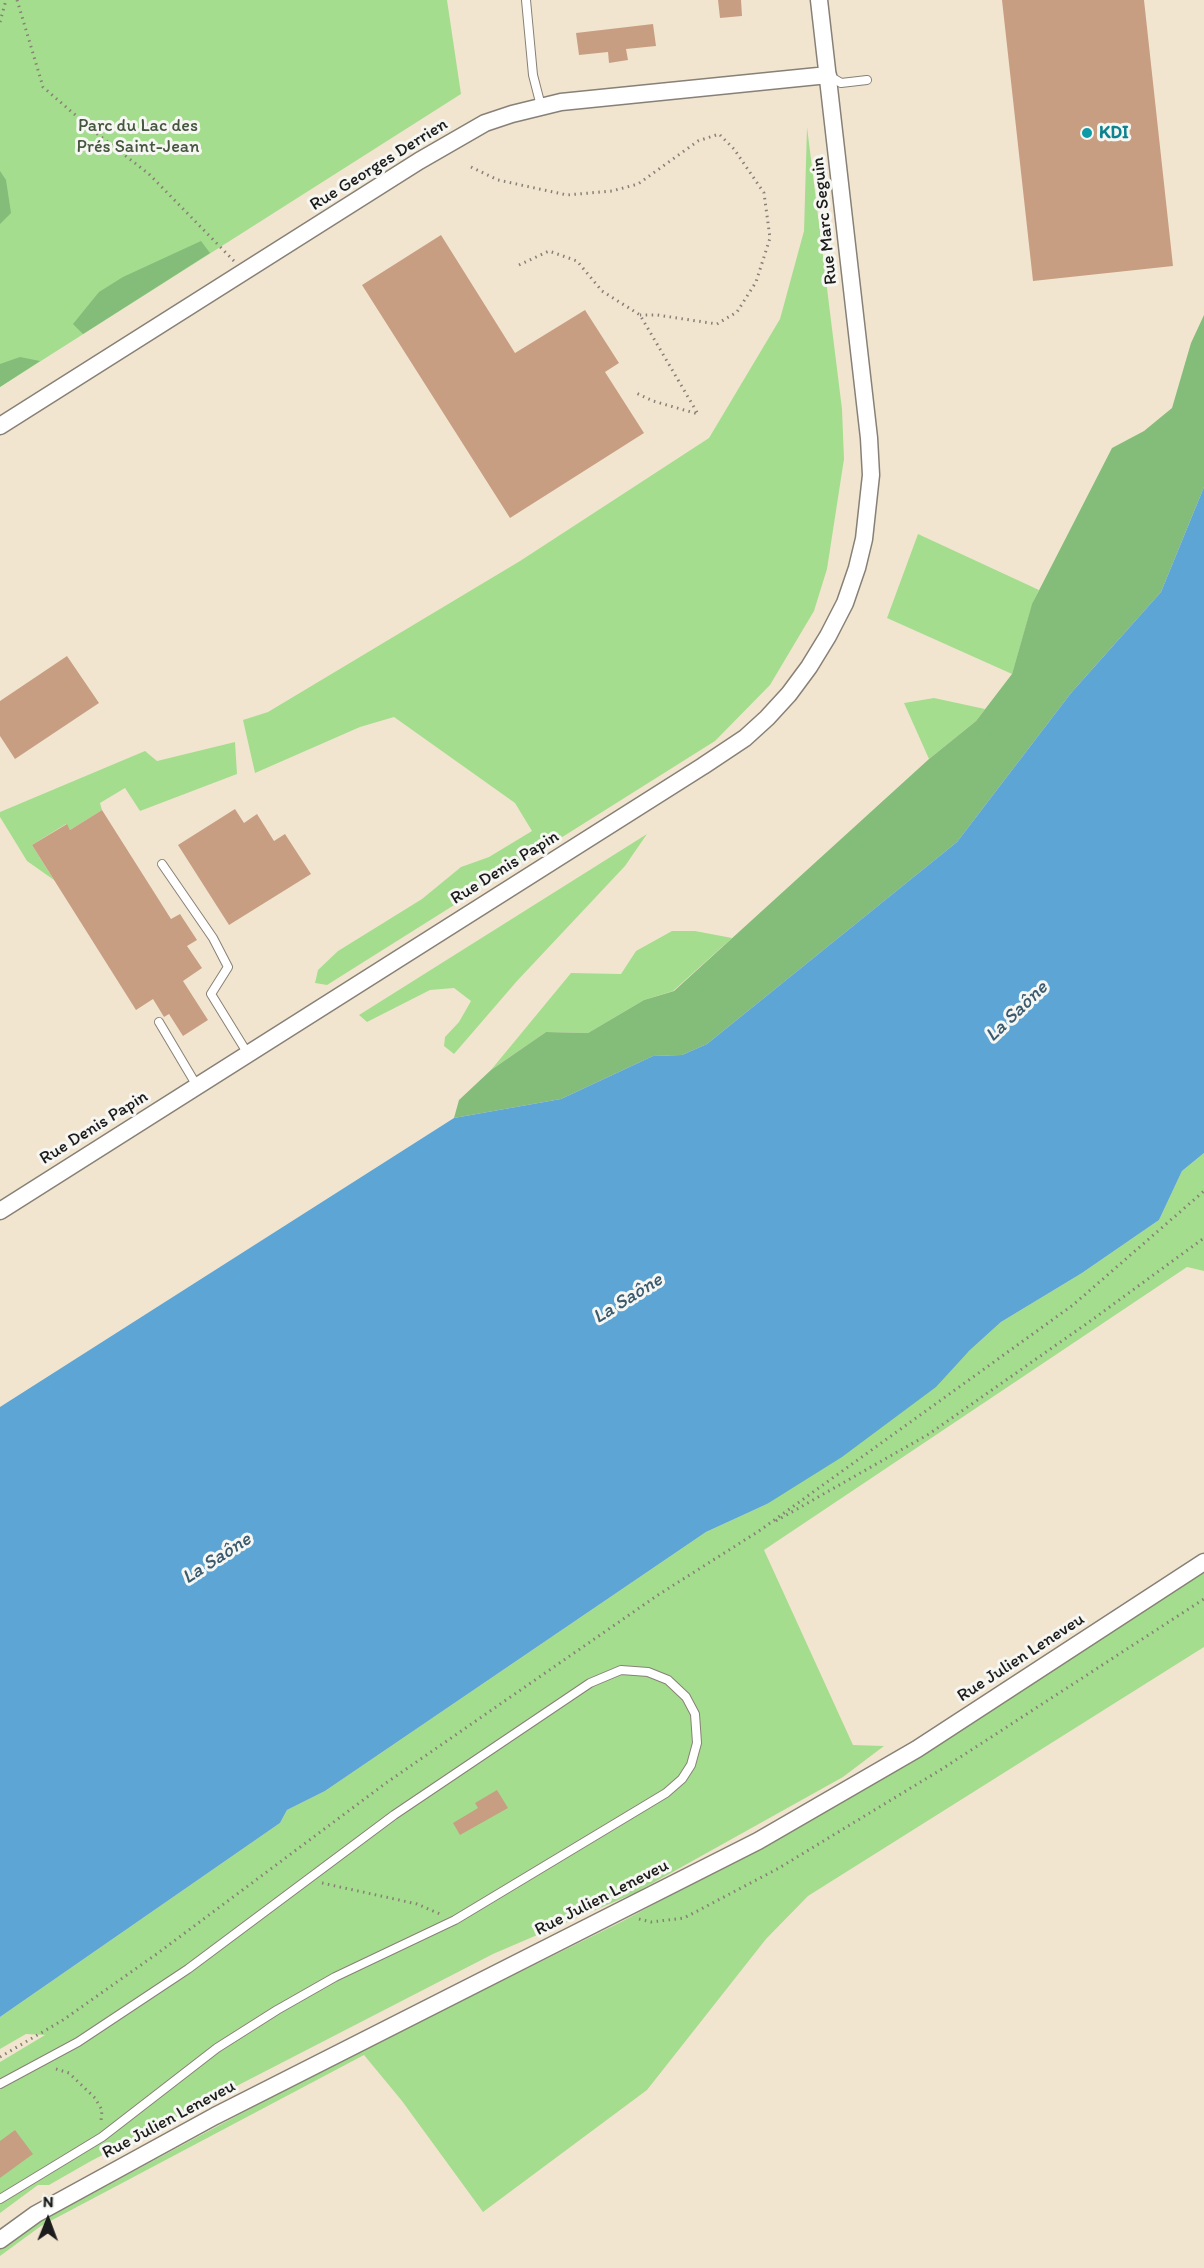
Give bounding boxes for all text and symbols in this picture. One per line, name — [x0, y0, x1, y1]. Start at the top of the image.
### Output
street label: Rue Georges Derrien — [306, 114, 452, 216]
park label: Parc du Lac des Prés Saint-Jean — [77, 115, 199, 158]
place label: KDI — [1099, 122, 1129, 144]
marker: KDI — [1080, 126, 1094, 140]
street label: Rue Marc Seguin — [808, 156, 842, 286]
street label: Rue Denis Papin — [447, 826, 563, 910]
water label: La Saône — [981, 976, 1053, 1048]
street label: Rue Denis Papin — [36, 1086, 152, 1170]
water label: La Saône — [589, 1268, 667, 1330]
water label: La Saône — [178, 1528, 256, 1590]
street label: Rue Julien Leneveu — [953, 1609, 1089, 1707]
street label: Rue Julien Leneveu — [531, 1855, 673, 1941]
street label: Rue Julien Leneveu — [99, 2076, 239, 2164]
north arrow — [18, 2190, 78, 2250]
text: N — [43, 2192, 54, 2211]

